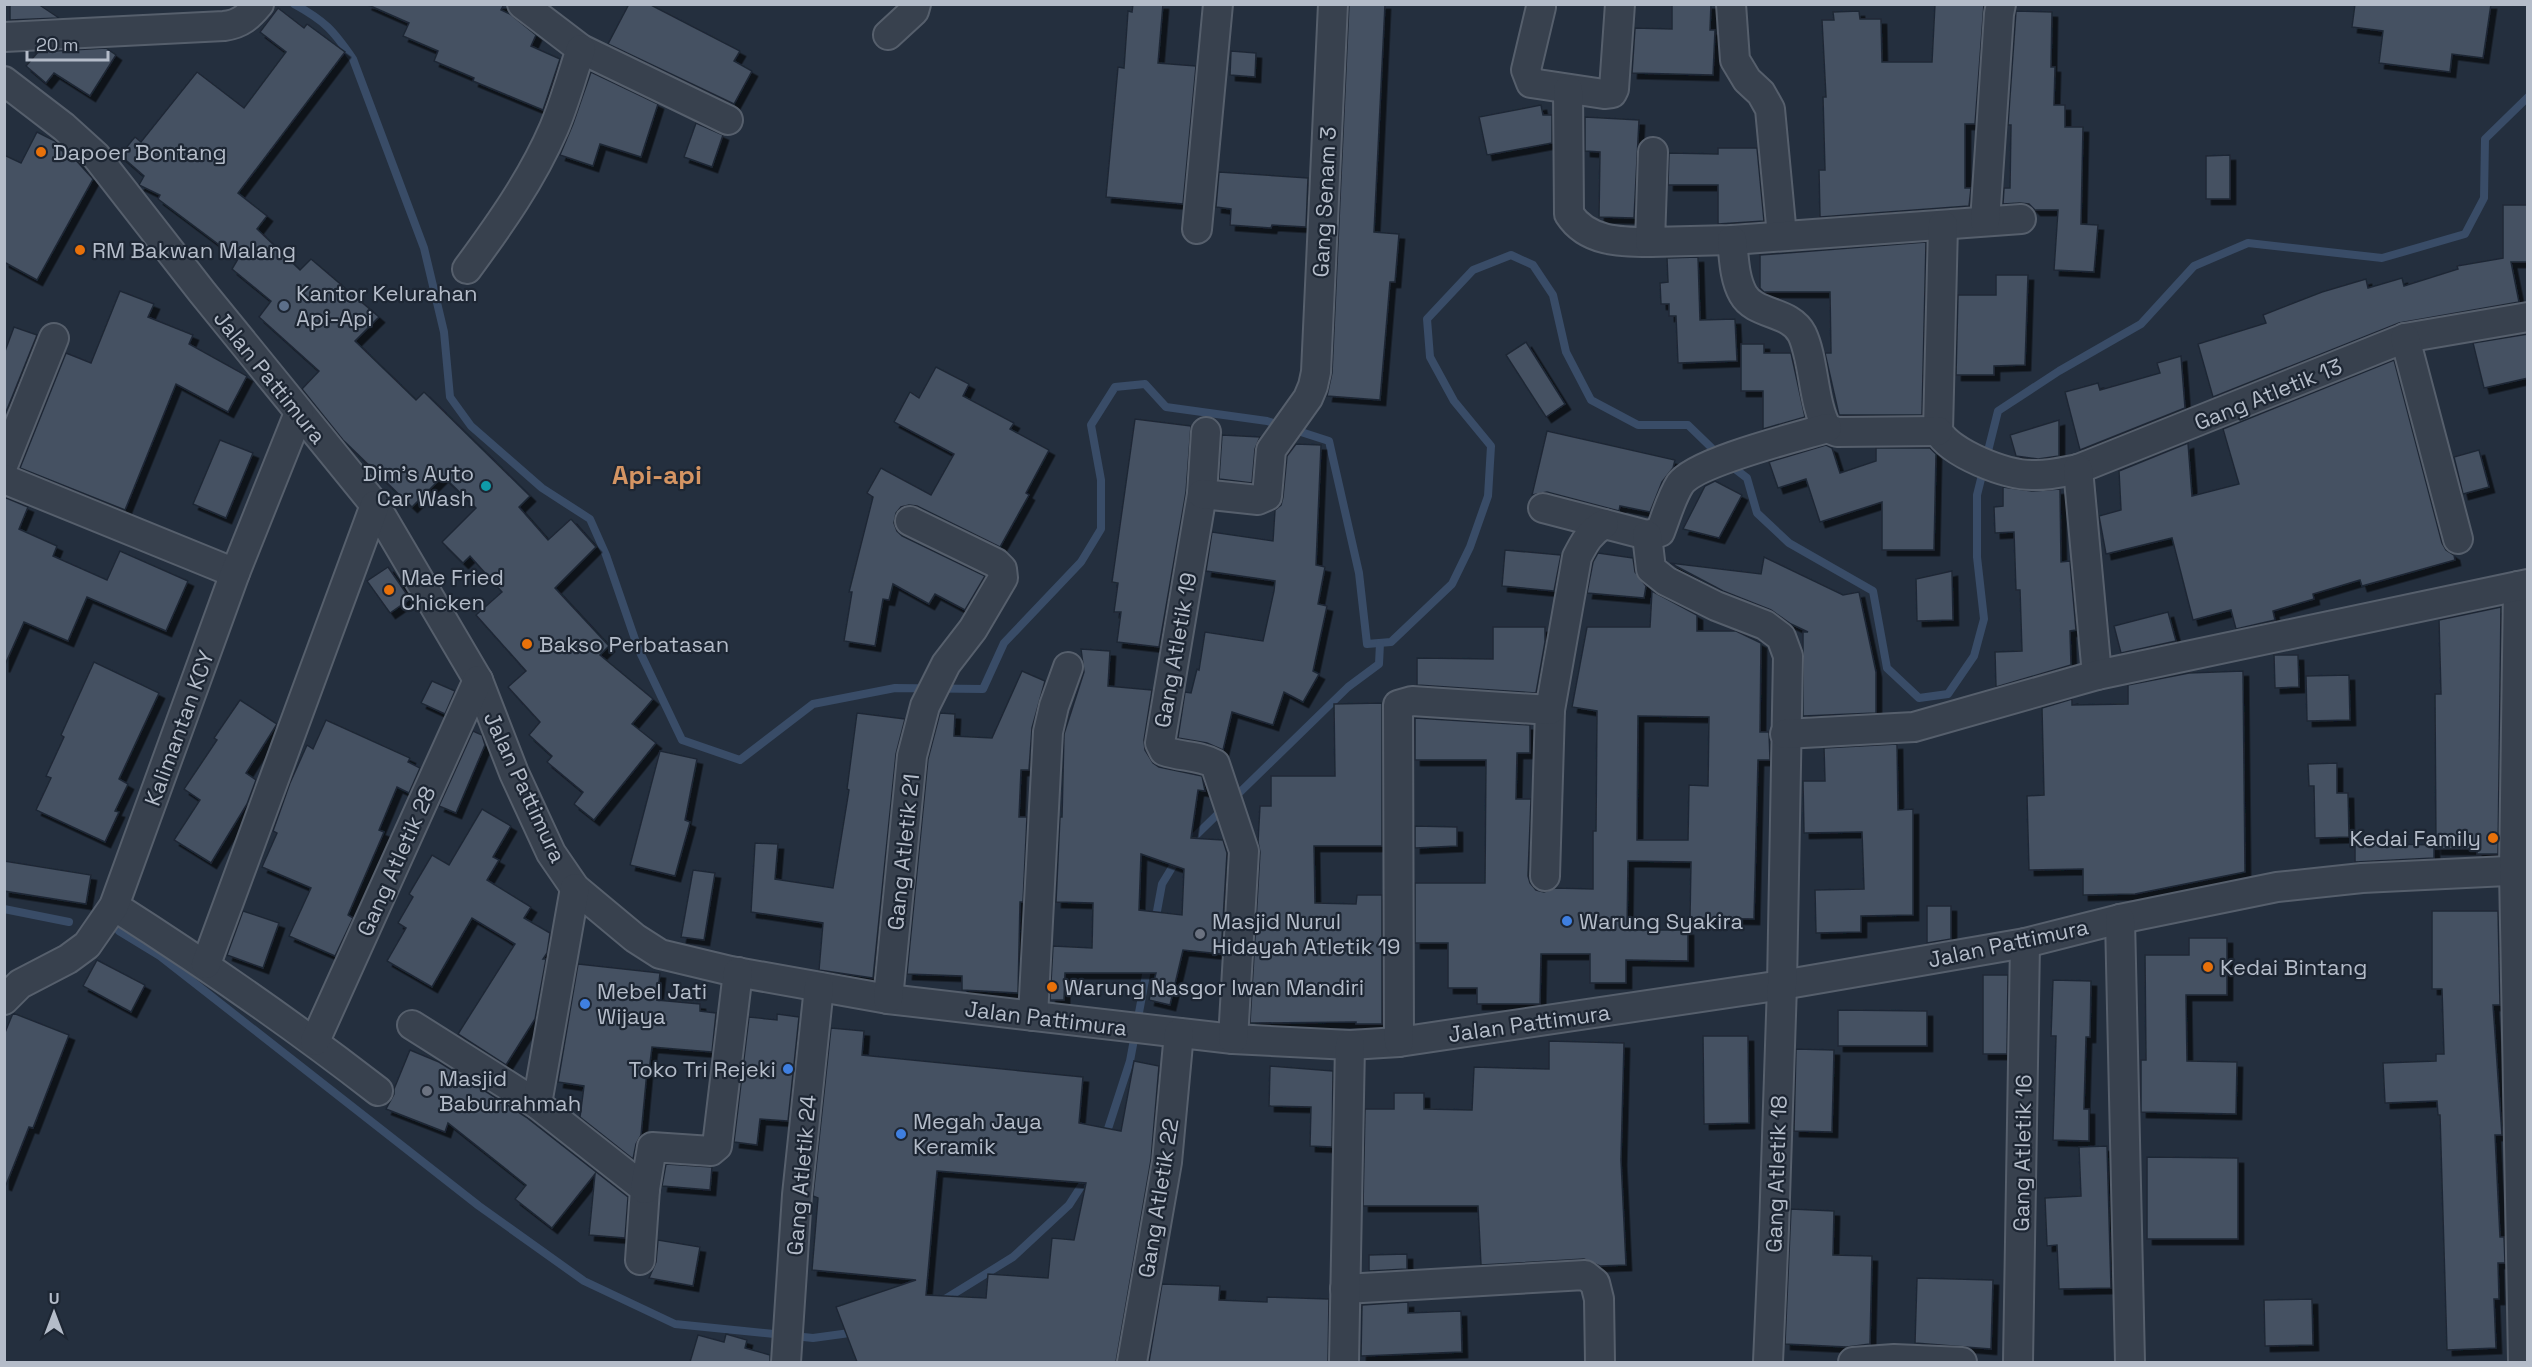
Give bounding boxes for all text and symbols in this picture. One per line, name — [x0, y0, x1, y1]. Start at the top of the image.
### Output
scale bar — [27, 24, 108, 62]
text: 20 m — [36, 33, 79, 56]
street label: Gang Senam 3 — [1306, 126, 1342, 278]
place label: Dapoer Bontang — [53, 138, 227, 166]
marker: Dapoer Bontang — [34, 145, 48, 159]
place label: RM Bakwan Malang — [92, 236, 296, 264]
marker: RM Bakwan Malang — [73, 243, 87, 257]
place label: Kantor Kelurahan Api-Api — [296, 279, 478, 332]
marker: Kantor Kelurahan Api-Api — [277, 299, 291, 313]
street label: Jalan Pattimura — [208, 305, 332, 450]
street label: Gang Atletik 13 — [2190, 352, 2346, 436]
district label: Api-api — [612, 458, 702, 492]
place label: Dim's Auto Car Wash — [363, 459, 474, 512]
marker: Dim's Auto Car Wash — [479, 479, 493, 493]
place label: Mae Fried Chicken — [401, 563, 504, 616]
street label: Gang Atletik 19 — [1148, 570, 1202, 730]
marker: Mae Fried Chicken — [382, 583, 396, 597]
place label: Bakso Perbatasan — [539, 630, 729, 658]
marker: Bakso Perbatasan — [520, 637, 534, 651]
street label: Kalimantan KCY — [138, 646, 220, 810]
street label: Jalan Pattimura — [478, 707, 572, 867]
street label: Gang Atletik 21 — [881, 772, 925, 932]
street label: Gang Atletik 28 — [350, 781, 442, 941]
place label: Kedai Family — [2350, 824, 2481, 852]
marker: Kedai Family — [2486, 831, 2500, 845]
place label: Masjid Nurul Hidayah Atletik 19 — [1212, 907, 1401, 960]
place label: Warung Syakira — [1579, 907, 1743, 935]
street label: Jalan Pattimura — [1925, 912, 2091, 974]
marker: Warung Syakira — [1560, 914, 1574, 928]
marker: Masjid Nurul Hidayah Atletik 19 — [1193, 927, 1207, 941]
place label: Kedai Bintang — [2220, 953, 2367, 981]
marker: Kedai Bintang — [2201, 960, 2215, 974]
place label: Warung Nasgor Iwan Mandiri — [1064, 973, 1364, 1001]
place label: Mebel Jati Wijaya — [597, 977, 707, 1030]
marker: Warung Nasgor Iwan Mandiri — [1045, 980, 1059, 994]
street label: Jalan Pattimura — [963, 994, 1129, 1042]
marker: Mebel Jati Wijaya — [578, 997, 592, 1011]
street label: Jalan Pattimura — [1446, 998, 1612, 1048]
place label: Toko Tri Rejeki — [629, 1055, 776, 1083]
marker: Toko Tri Rejeki — [781, 1062, 795, 1076]
place label: Masjid Baburrahmah — [439, 1064, 581, 1117]
street label: Gang Atletik 16 — [2007, 1074, 2037, 1232]
marker: Masjid Baburrahmah — [420, 1084, 434, 1098]
street label: Gang Atletik 24 — [780, 1093, 822, 1256]
street label: Gang Atletik 18 — [1759, 1095, 1793, 1253]
place label: Megah Jaya Keramik — [913, 1107, 1042, 1160]
street label: Gang Atletik 22 — [1132, 1116, 1184, 1280]
marker: Megah Jaya Keramik — [894, 1127, 908, 1141]
north arrow — [24, 1283, 84, 1343]
text: U — [49, 1288, 59, 1309]

